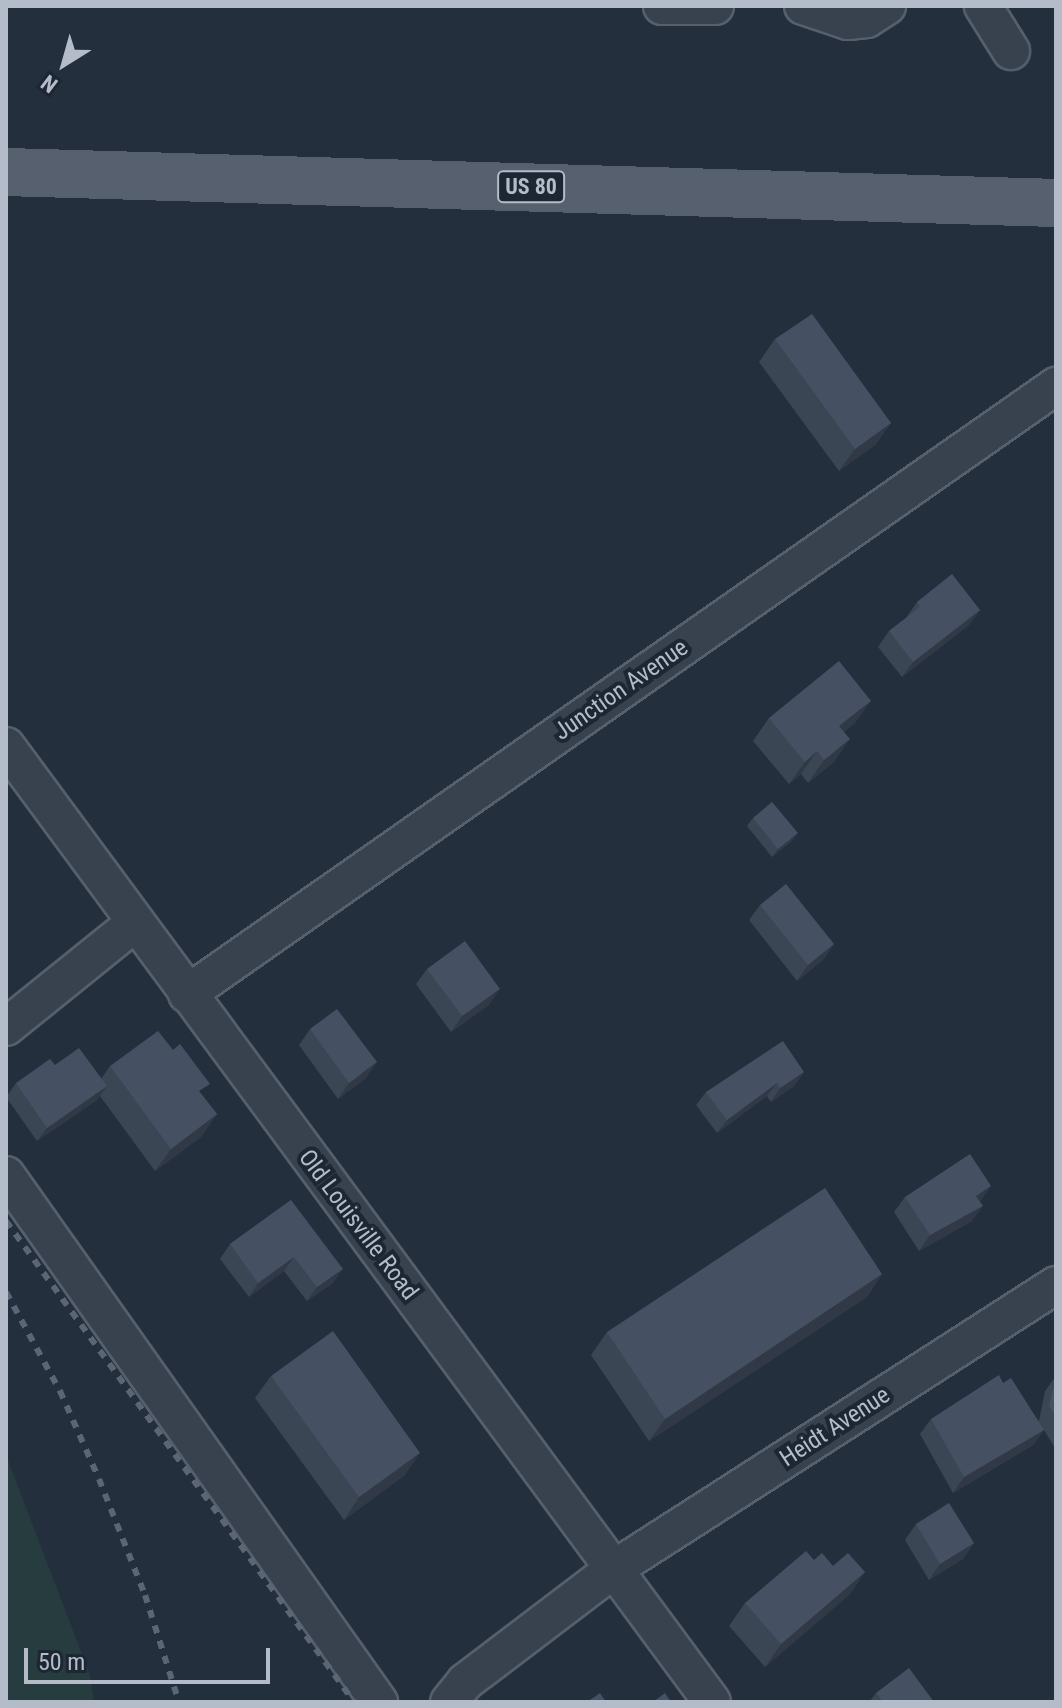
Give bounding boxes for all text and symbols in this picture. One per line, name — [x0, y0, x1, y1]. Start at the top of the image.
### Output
north arrow — [24, 24, 104, 104]
text: N — [36, 70, 62, 98]
road number: US 80 — [497, 169, 565, 205]
street label: Junction Avenue — [549, 633, 693, 747]
street label: Old Louisville Road — [292, 1144, 424, 1306]
street label: Heidt Avenue — [775, 1381, 895, 1473]
scale bar — [28, 1632, 274, 1682]
text: 50 m — [38, 1648, 85, 1676]

